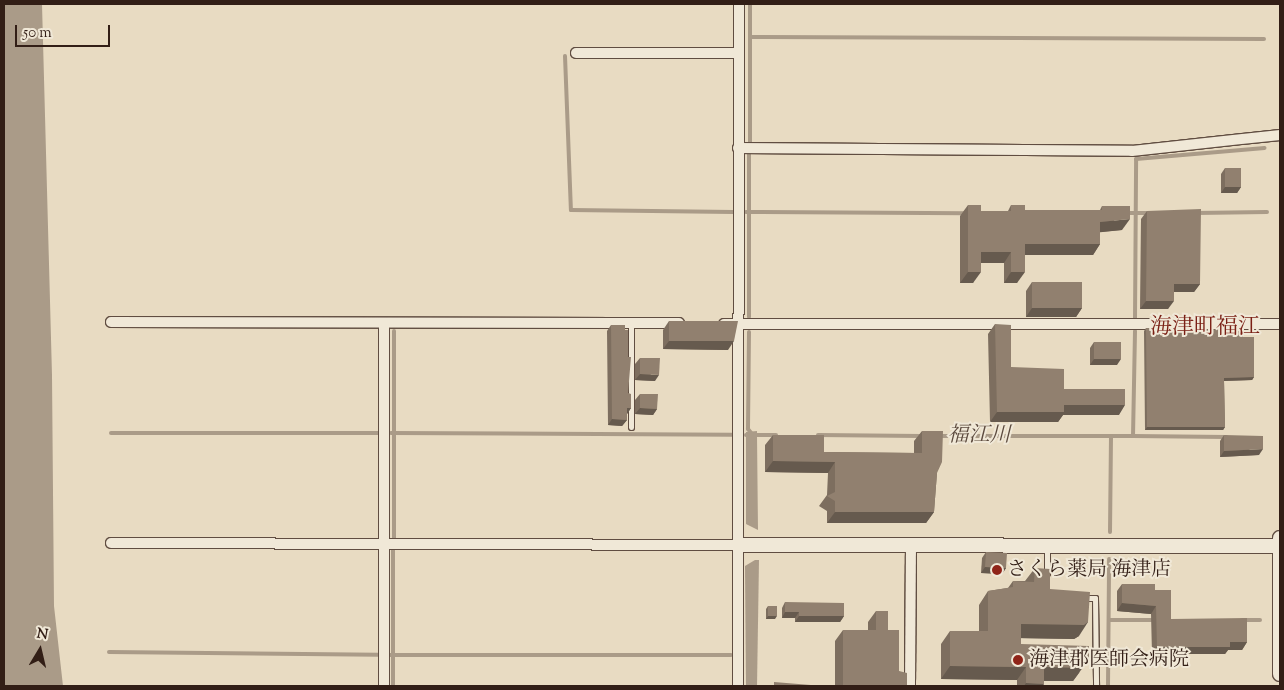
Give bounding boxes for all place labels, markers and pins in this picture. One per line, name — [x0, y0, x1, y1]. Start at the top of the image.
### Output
place label: さくら薬局 海津店 — [1007, 558, 1171, 582]
marker: さくら薬局 海津店 — [991, 564, 1003, 576]
place label: 海津郡医師会病院 — [1029, 648, 1189, 672]
marker: 海津郡医師会病院 — [1011, 653, 1025, 667]

